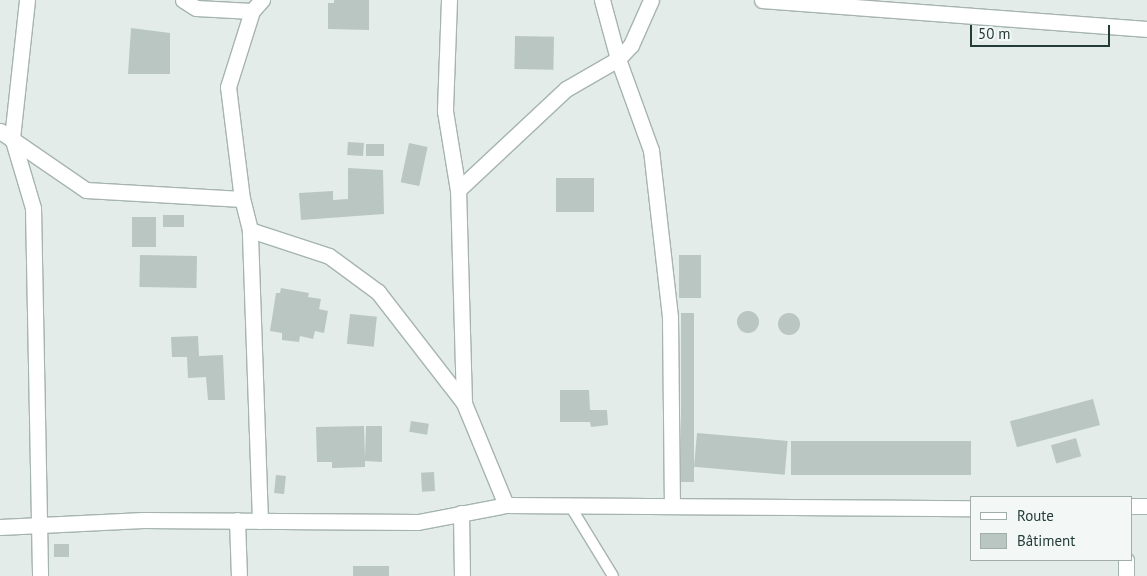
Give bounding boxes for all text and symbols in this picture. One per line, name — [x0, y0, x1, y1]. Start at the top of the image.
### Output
scale bar — [972, 15, 1112, 47]
text: 50 m — [978, 24, 1011, 43]
legend — [970, 496, 1132, 561]
text: Route — [1017, 506, 1054, 525]
text: Bâtiment — [1017, 531, 1075, 550]

